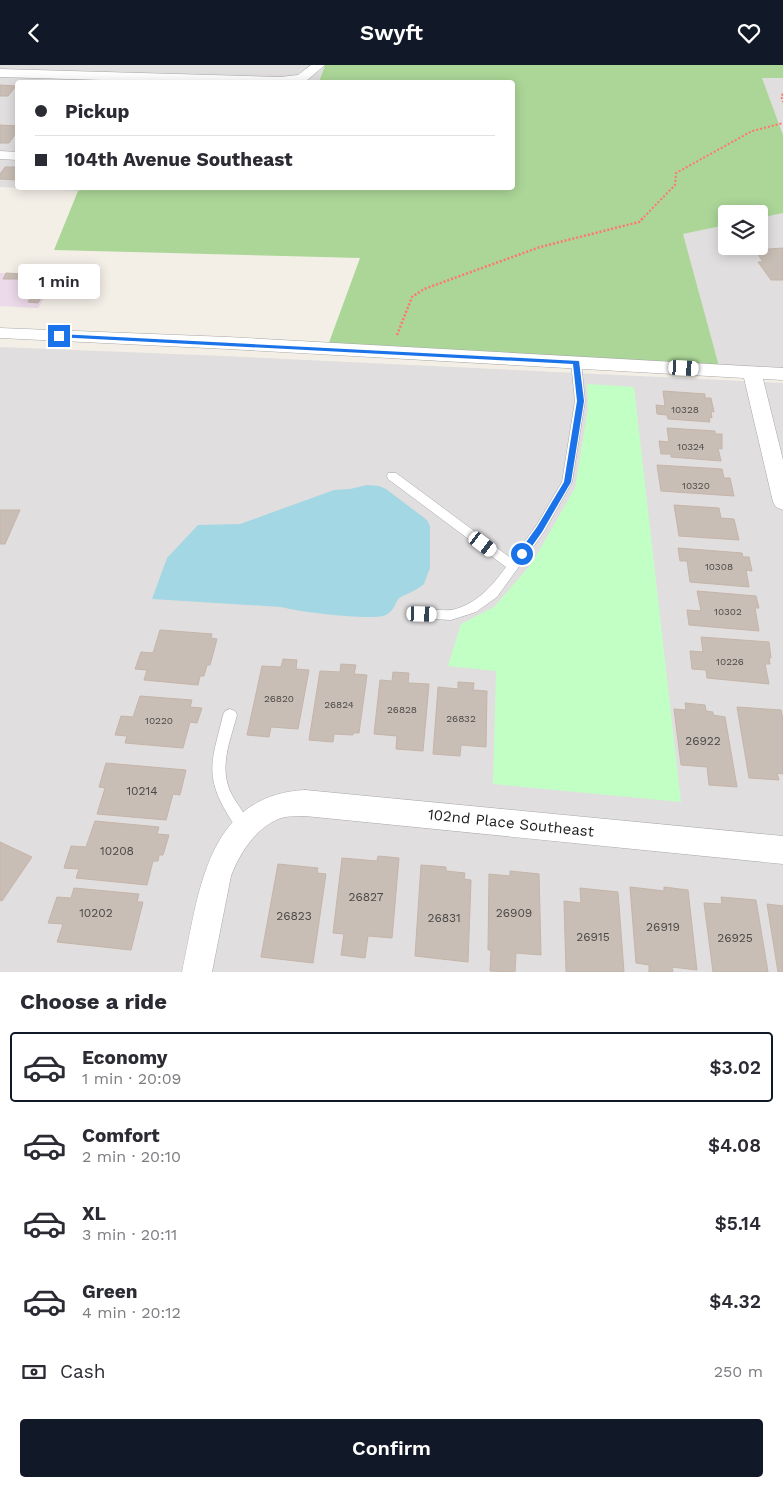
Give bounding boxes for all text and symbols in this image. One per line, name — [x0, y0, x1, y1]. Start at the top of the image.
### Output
icon: back — [20, 19, 48, 47]
icon: heart — [735, 19, 763, 47]
text: Swyft — [360, 20, 423, 45]
text: Pickup — [65, 100, 129, 123]
text: 104th Avenue Southeast — [65, 148, 293, 171]
map controls — [718, 205, 768, 255]
button: layers — [718, 205, 768, 255]
callout: 1 min — [18, 263, 100, 299]
text: 1 min — [38, 272, 80, 291]
route end — [48, 325, 70, 347]
car — [668, 360, 699, 376]
house number: 10328 — [671, 404, 699, 415]
house number: 10324 — [677, 441, 705, 452]
house number: 10320 — [682, 480, 710, 491]
car — [466, 529, 499, 559]
route start — [511, 543, 533, 565]
house number: 10308 — [705, 561, 733, 572]
car — [406, 606, 437, 622]
house number: 10302 — [714, 606, 742, 617]
house number: 10226 — [716, 656, 744, 667]
house number: 26820 — [264, 693, 294, 704]
house number: 26824 — [324, 699, 354, 710]
house number: 26828 — [387, 704, 417, 715]
house number: 26832 — [446, 713, 476, 724]
house number: 10220 — [145, 715, 173, 726]
house number: 26922 — [685, 734, 721, 748]
house number: 10214 — [126, 784, 158, 798]
street label: 102nd Place Southeast — [427, 805, 596, 841]
house number: 10208 — [100, 844, 134, 858]
house number: 26827 — [348, 890, 384, 904]
house number: 10202 — [79, 906, 113, 920]
house number: 26909 — [496, 906, 532, 920]
house number: 26823 — [276, 909, 312, 923]
house number: 26831 — [427, 911, 461, 925]
house number: 26919 — [646, 920, 680, 934]
house number: 26915 — [576, 930, 610, 944]
house number: 26925 — [717, 931, 753, 945]
text: Choose a ride — [20, 989, 167, 1014]
icon: car — [22, 1045, 67, 1090]
text: Economy — [82, 1046, 167, 1069]
text: $3.02 — [709, 1056, 761, 1079]
text: 1 min · 20:09 — [82, 1069, 181, 1088]
icon: car — [22, 1123, 67, 1168]
text: Comfort — [82, 1124, 160, 1147]
text: $4.08 — [708, 1134, 761, 1157]
text: 2 min · 20:10 — [82, 1147, 181, 1166]
icon: car — [22, 1201, 67, 1246]
text: XL — [82, 1202, 106, 1225]
text: $5.14 — [715, 1212, 761, 1235]
text: 3 min · 20:11 — [82, 1225, 177, 1244]
icon: car — [22, 1279, 67, 1324]
text: Green — [82, 1280, 138, 1303]
text: $4.32 — [709, 1290, 761, 1313]
text: 4 min · 20:12 — [82, 1303, 181, 1322]
icon: cash — [20, 1358, 48, 1386]
text: Cash — [60, 1360, 106, 1383]
text: 250 m — [714, 1362, 763, 1381]
button: Confirm — [20, 1419, 763, 1477]

